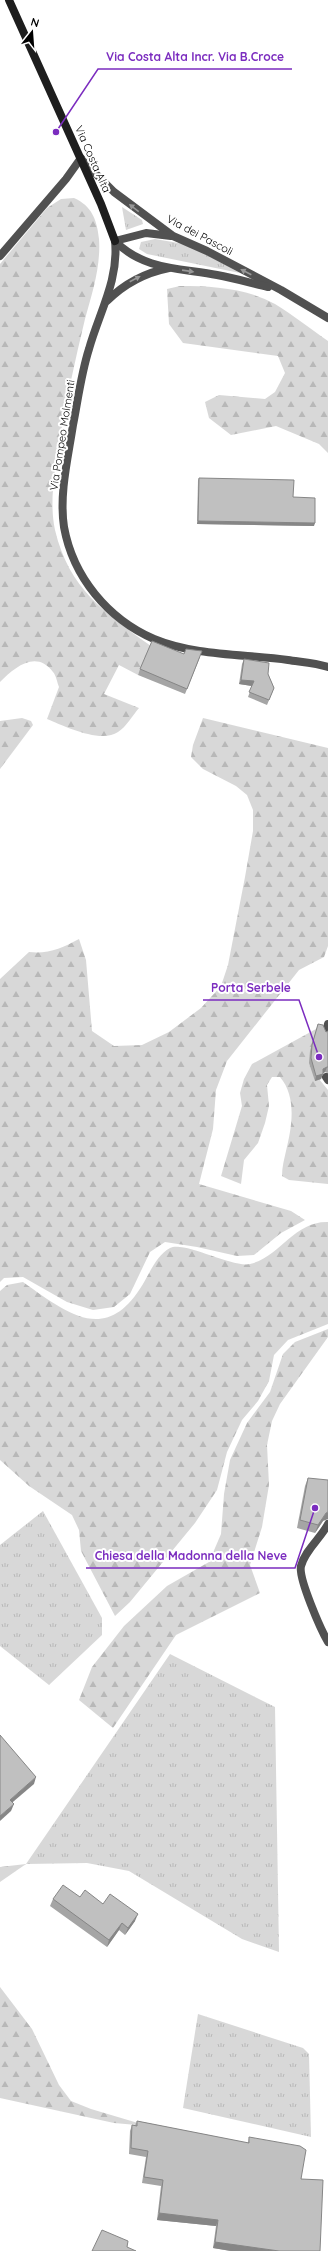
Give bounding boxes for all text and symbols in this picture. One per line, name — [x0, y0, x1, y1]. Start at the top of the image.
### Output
north arrow — [12, 12, 52, 52]
text: N — [29, 15, 41, 30]
callout: Via Costa Alta Incr. Via B.Croce — [98, 45, 292, 69]
text: Via Costa Alta Incr. Via B.Croce — [106, 49, 284, 64]
street label: Via Costa Alta — [72, 123, 114, 195]
one-way arrow — [128, 203, 139, 212]
street label: Via dei Pascoli — [164, 212, 236, 258]
one-way arrow — [182, 268, 194, 274]
one-way arrow — [240, 269, 252, 275]
one-way arrow — [129, 276, 141, 283]
street label: Via Pompeo Molmenti — [46, 379, 78, 491]
callout: Porta Serbele — [203, 976, 299, 1000]
text: Porta Serbele — [211, 980, 291, 995]
callout: Chiesa della Madonna della Neve — [86, 1544, 295, 1568]
text: Chiesa della Madonna della Neve — [95, 1548, 287, 1563]

